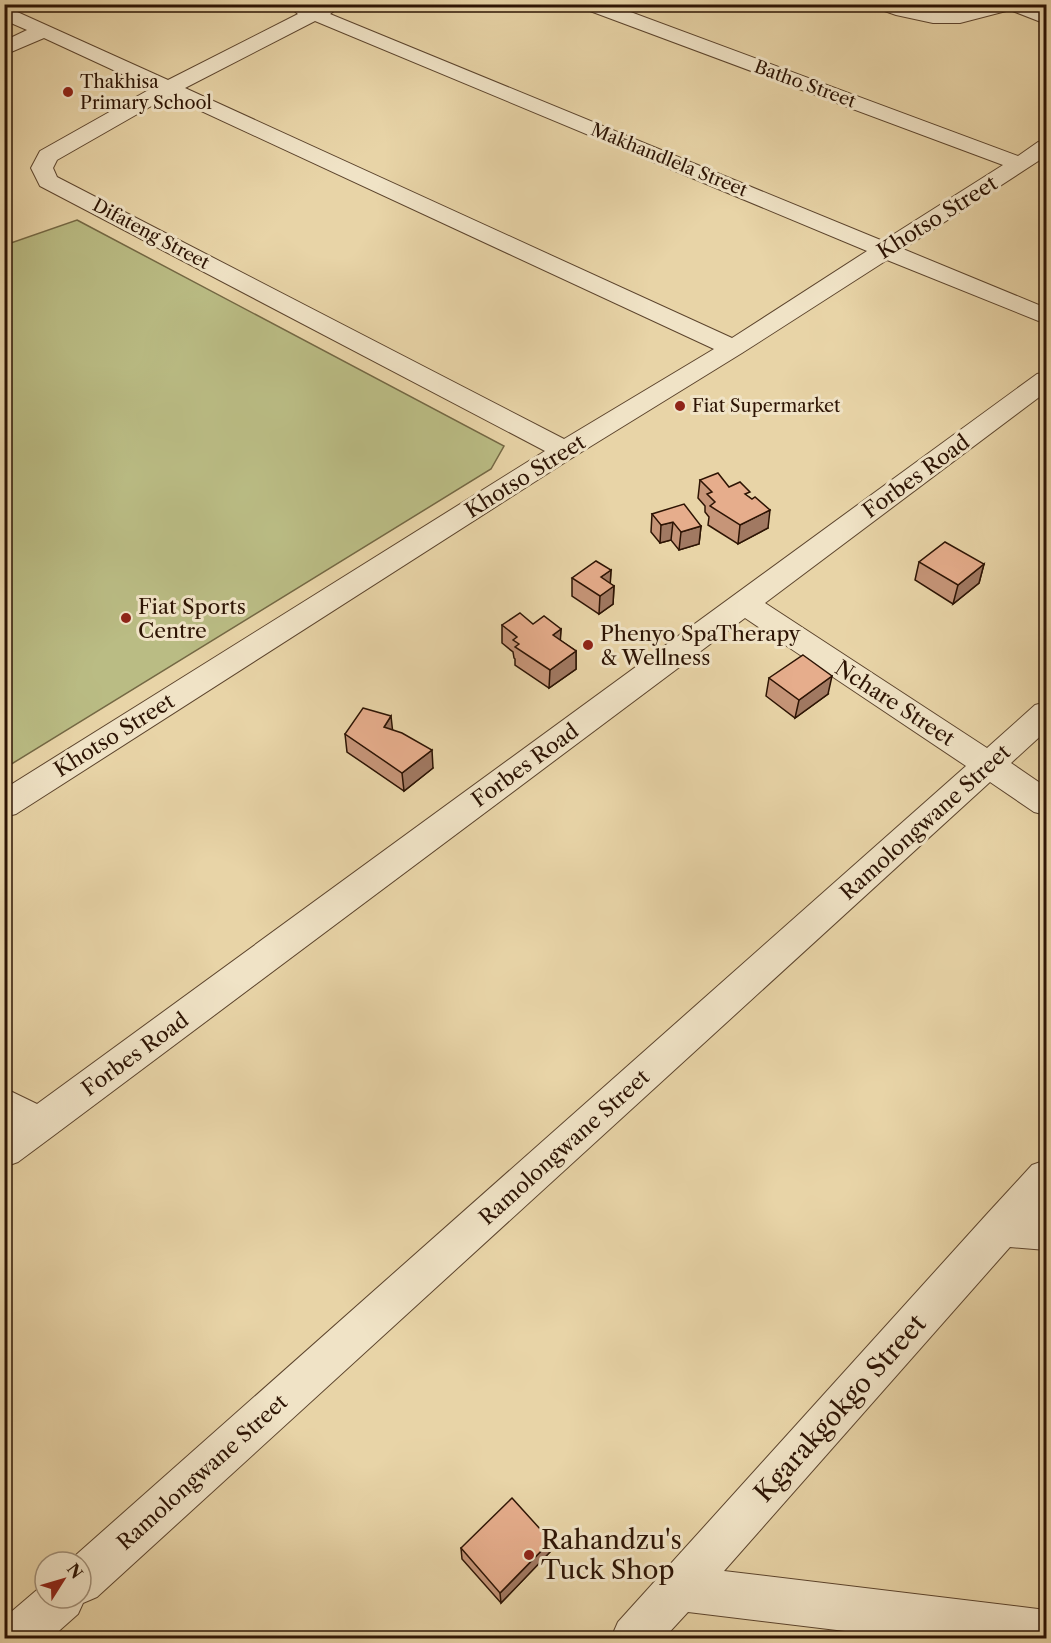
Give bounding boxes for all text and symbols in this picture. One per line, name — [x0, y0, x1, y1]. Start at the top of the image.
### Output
street label: Batho Street — [751, 55, 859, 113]
place label: Thakhisa Primary School — [80, 71, 212, 114]
marker: Thakhisa Primary School — [61, 85, 75, 99]
street label: Makhandlela Street — [588, 119, 751, 202]
street label: Khotso Street — [872, 170, 1002, 264]
street label: Difateng Street — [89, 194, 214, 274]
place label: Fiat Supermarket — [692, 395, 841, 417]
marker: Fiat Supermarket — [673, 399, 687, 413]
street label: Khotso Street — [460, 429, 590, 523]
street label: Forbes Road — [858, 429, 974, 523]
place label: Fiat Sports Centre — [138, 594, 246, 643]
marker: Fiat Sports Centre — [119, 611, 133, 625]
place label: Phenyo SpaTherapy & Wellness — [600, 621, 801, 670]
marker: Phenyo SpaTherapy & Wellness — [581, 638, 595, 652]
street label: Nchare Street — [831, 655, 960, 751]
street label: Khotso Street — [49, 688, 179, 782]
street label: Forbes Road — [467, 718, 583, 812]
street label: Ramolongwane Street — [835, 739, 1016, 905]
street label: Forbes Road — [77, 1007, 193, 1101]
street label: Ramolongwane Street — [474, 1064, 655, 1230]
street label: Kgarakgokgo Street — [747, 1307, 933, 1508]
street label: Ramolongwane Street — [112, 1389, 293, 1555]
place label: Rahandzu's Tuck Shop — [541, 1524, 682, 1586]
marker: Rahandzu's Tuck Shop — [522, 1548, 536, 1562]
north arrow — [33, 1550, 93, 1610]
text: N — [63, 1559, 87, 1583]

